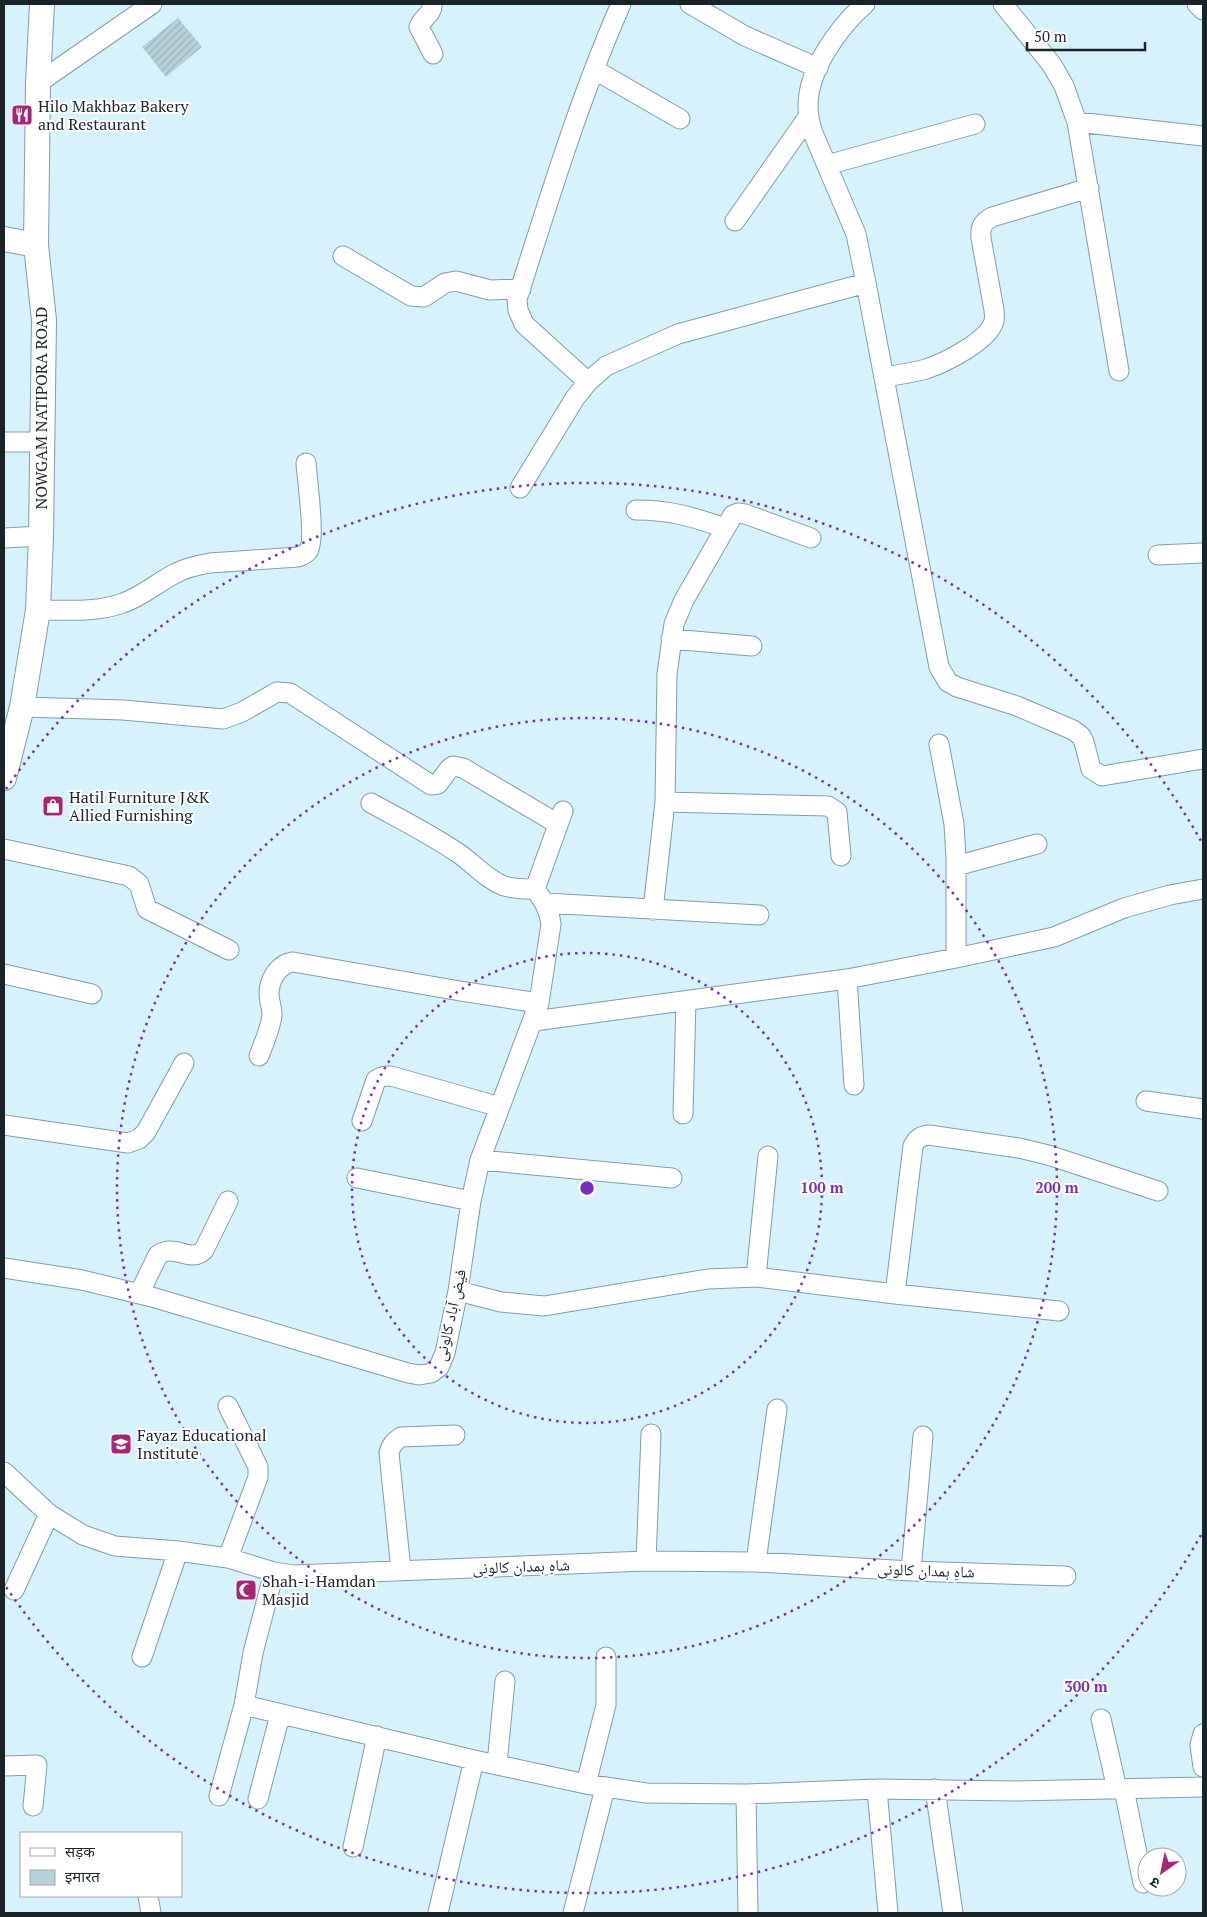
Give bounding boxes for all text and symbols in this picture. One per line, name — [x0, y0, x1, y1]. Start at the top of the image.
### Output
scale bar — [1027, 20, 1144, 52]
text: 50 m — [1034, 26, 1067, 46]
place label: Hilo Makhbaz Bakery and Restaurant — [38, 95, 190, 135]
restaurant icon: Hilo Makhbaz Bakery and Restaurant — [10, 103, 34, 127]
street label: NOWGAM NATIPORA ROAD — [30, 307, 52, 509]
place label: Hatil Furniture J&K Allied Furnishing — [69, 786, 210, 826]
shop icon: Hatil Furniture J&K Allied Furnishing — [41, 794, 65, 818]
text: 100 m — [800, 1177, 844, 1197]
text: 200 m — [1035, 1177, 1079, 1197]
centre of rings — [578, 1179, 596, 1197]
street label: فیض آباد کالونی — [429, 1267, 471, 1363]
place label: Fayaz Educational Institute — [137, 1424, 267, 1464]
school or university icon: Fayaz Educational Institute — [109, 1432, 133, 1456]
street label: شاہِ ہمدان کالونی — [472, 1553, 570, 1579]
street label: شاہِ ہمدان کالونی — [877, 1557, 975, 1583]
place label: Shah-i-Hamdan Masjid — [262, 1570, 376, 1610]
mosque icon: Shah-i-Hamdan Masjid — [234, 1578, 258, 1602]
text: 300 m — [1064, 1676, 1108, 1696]
legend — [20, 1832, 182, 1897]
text: सड़क — [65, 1841, 95, 1861]
north arrow — [1137, 1847, 1187, 1897]
text: इमारत — [65, 1866, 100, 1886]
text: उ — [1145, 1873, 1163, 1894]

